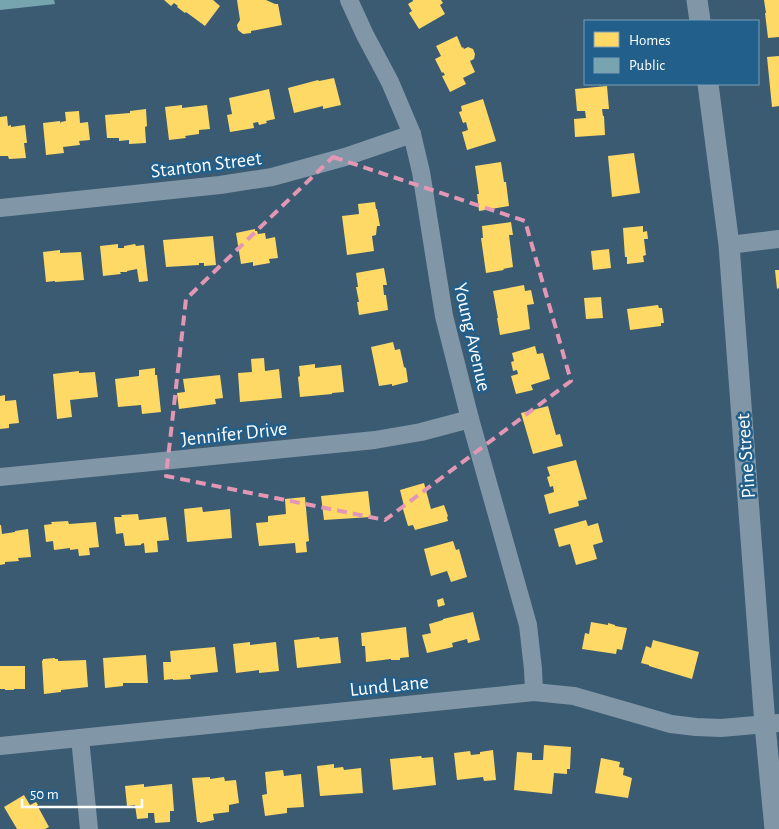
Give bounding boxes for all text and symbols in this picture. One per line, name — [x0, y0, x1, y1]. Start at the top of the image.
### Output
legend — [584, 20, 759, 85]
text: Homes — [629, 33, 671, 48]
text: Public — [629, 58, 665, 73]
street label: Stanton Street — [150, 148, 263, 182]
street label: Young Avenue — [450, 281, 494, 393]
street label: Pine Street — [733, 412, 759, 499]
street label: Jennifer Drive — [180, 418, 288, 450]
street label: Lund Lane — [349, 672, 430, 700]
scale bar — [22, 776, 142, 808]
text: 50 m — [30, 787, 59, 802]

